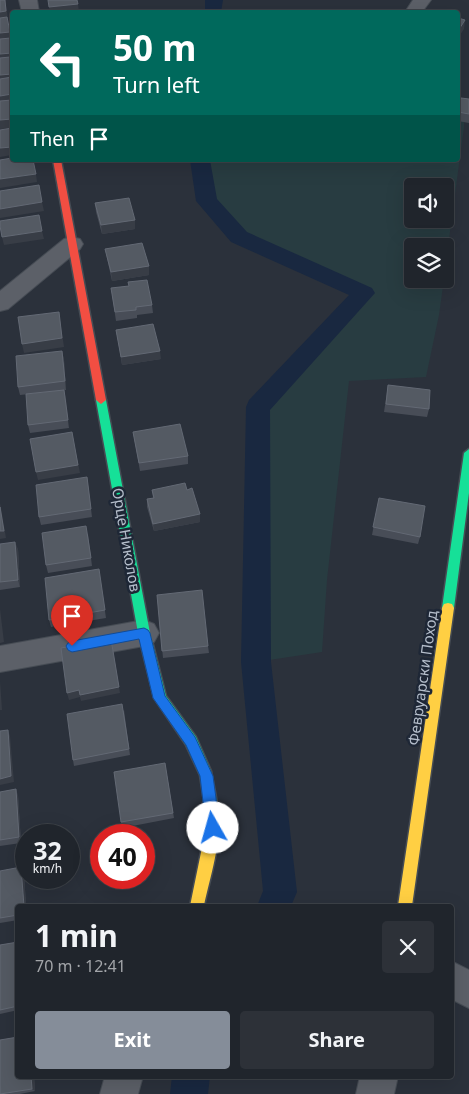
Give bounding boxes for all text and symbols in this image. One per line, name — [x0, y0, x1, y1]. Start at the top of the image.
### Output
text: 50 m — [113, 24, 196, 71]
icon: left — [30, 30, 95, 95]
text: Turn left — [113, 69, 200, 99]
icon: arrive — [85, 125, 113, 153]
text: Then — [30, 126, 75, 152]
map controls — [404, 178, 454, 288]
button: sound — [404, 178, 454, 228]
button: layers — [404, 238, 454, 288]
street label: Орце Николов — [108, 486, 146, 593]
pin — [51, 595, 93, 646]
icon: arrive — [58, 602, 86, 630]
street label: Февруарски Поход — [403, 609, 441, 747]
position arrow — [186, 801, 238, 853]
speed limit sign: 40 — [90, 824, 155, 889]
text: 32 — [33, 833, 62, 867]
text: km/h — [33, 860, 62, 877]
text: 1 min — [35, 915, 118, 956]
button: close — [382, 921, 434, 973]
text: 70 m · 12:41 — [35, 955, 126, 977]
button: Exit — [35, 1011, 230, 1069]
button: Share — [240, 1011, 434, 1069]

